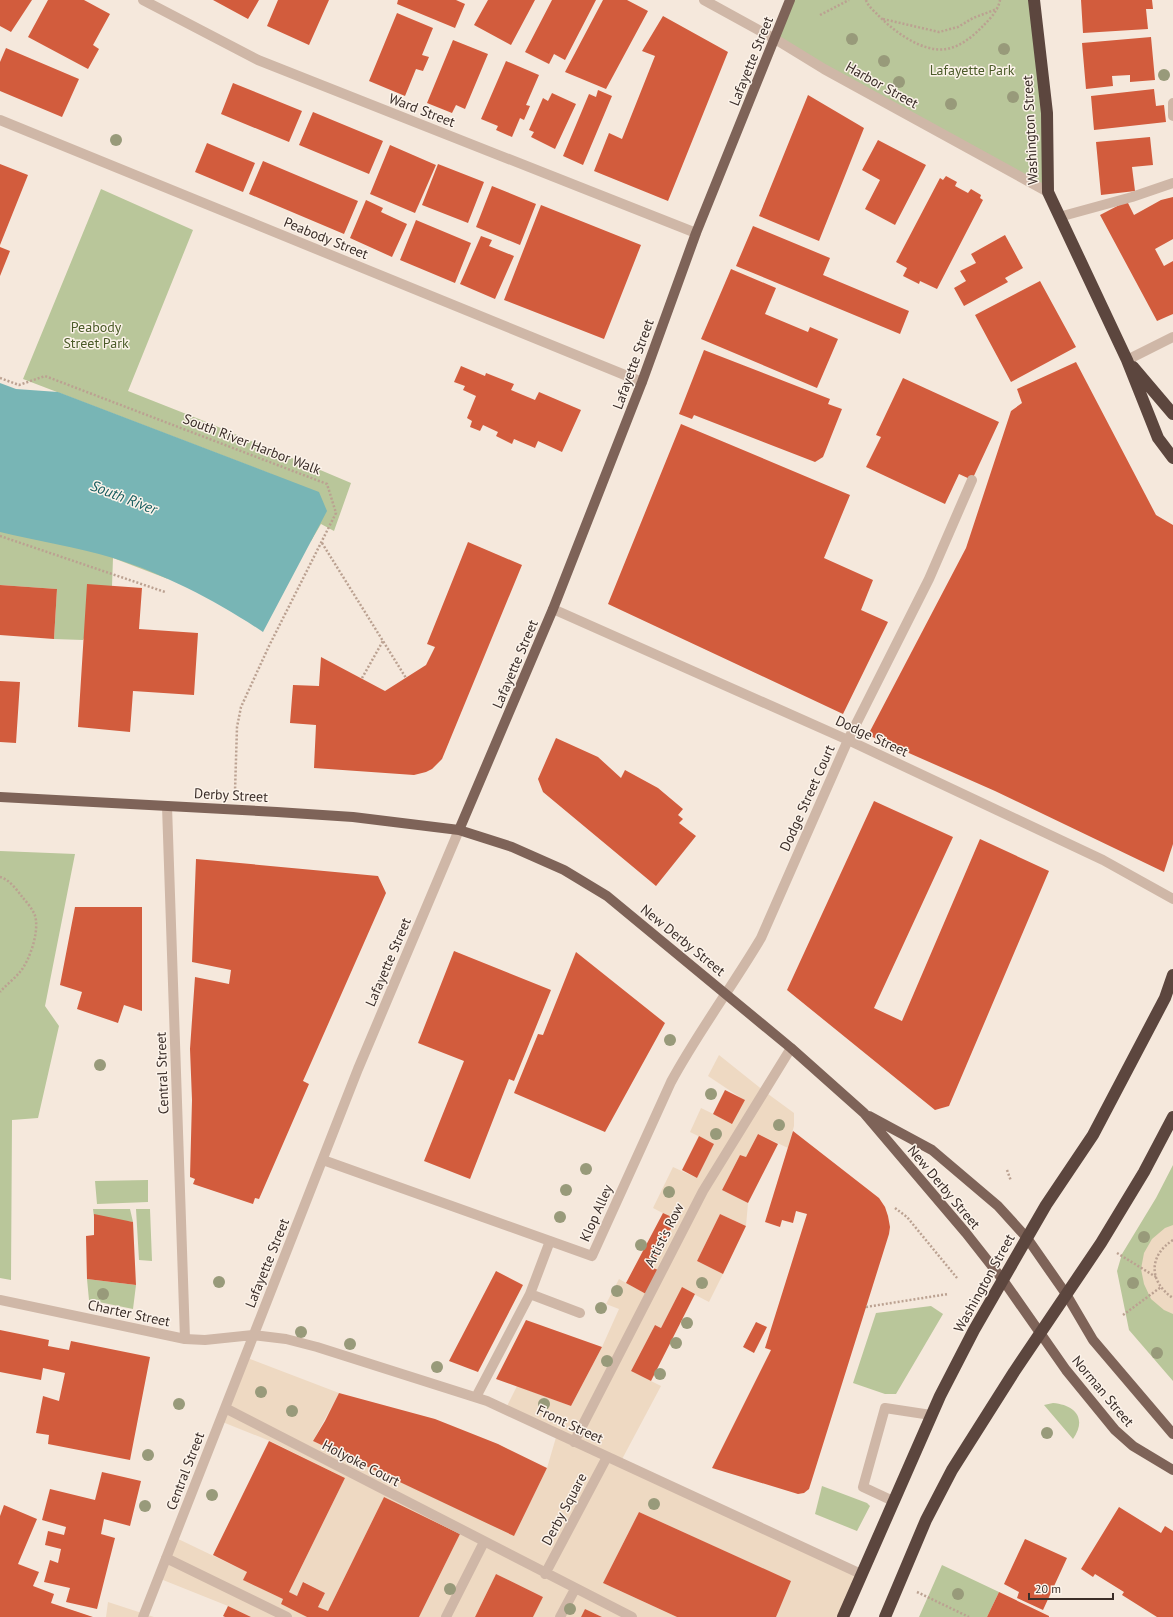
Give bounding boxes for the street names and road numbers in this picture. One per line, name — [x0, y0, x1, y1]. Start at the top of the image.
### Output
street label: Lafayette Street — [725, 13, 777, 108]
street label: Harbor Street — [842, 58, 922, 112]
street label: Washington Street — [1018, 75, 1042, 185]
street label: Ward Street — [386, 89, 458, 131]
street label: Peabody Street — [281, 213, 371, 263]
street label: Lafayette Street — [608, 316, 658, 412]
street label: South River Harbor Walk — [181, 409, 324, 479]
street label: Lafayette Street — [488, 617, 542, 711]
street label: Dodge Street — [833, 711, 912, 761]
street label: Dodge Street Court — [775, 742, 839, 854]
street label: Derby Street — [194, 784, 269, 806]
street label: New Derby Street — [637, 900, 729, 980]
street label: Lafayette Street — [361, 915, 415, 1009]
street label: Central Street — [152, 1031, 172, 1114]
street label: New Derby Street — [904, 1141, 984, 1233]
street label: Klop Alley — [575, 1181, 617, 1244]
street label: Artist's Row — [640, 1199, 688, 1270]
street label: Lafayette Street — [241, 1215, 293, 1310]
street label: Washington Street — [950, 1230, 1019, 1335]
street label: Charter Street — [86, 1295, 172, 1331]
street label: Norman Street — [1068, 1352, 1138, 1430]
street label: Front Street — [534, 1401, 606, 1447]
street label: Central Street — [162, 1429, 208, 1513]
street label: Holyoke Court — [319, 1436, 403, 1490]
street label: Derby Square — [537, 1470, 591, 1548]

